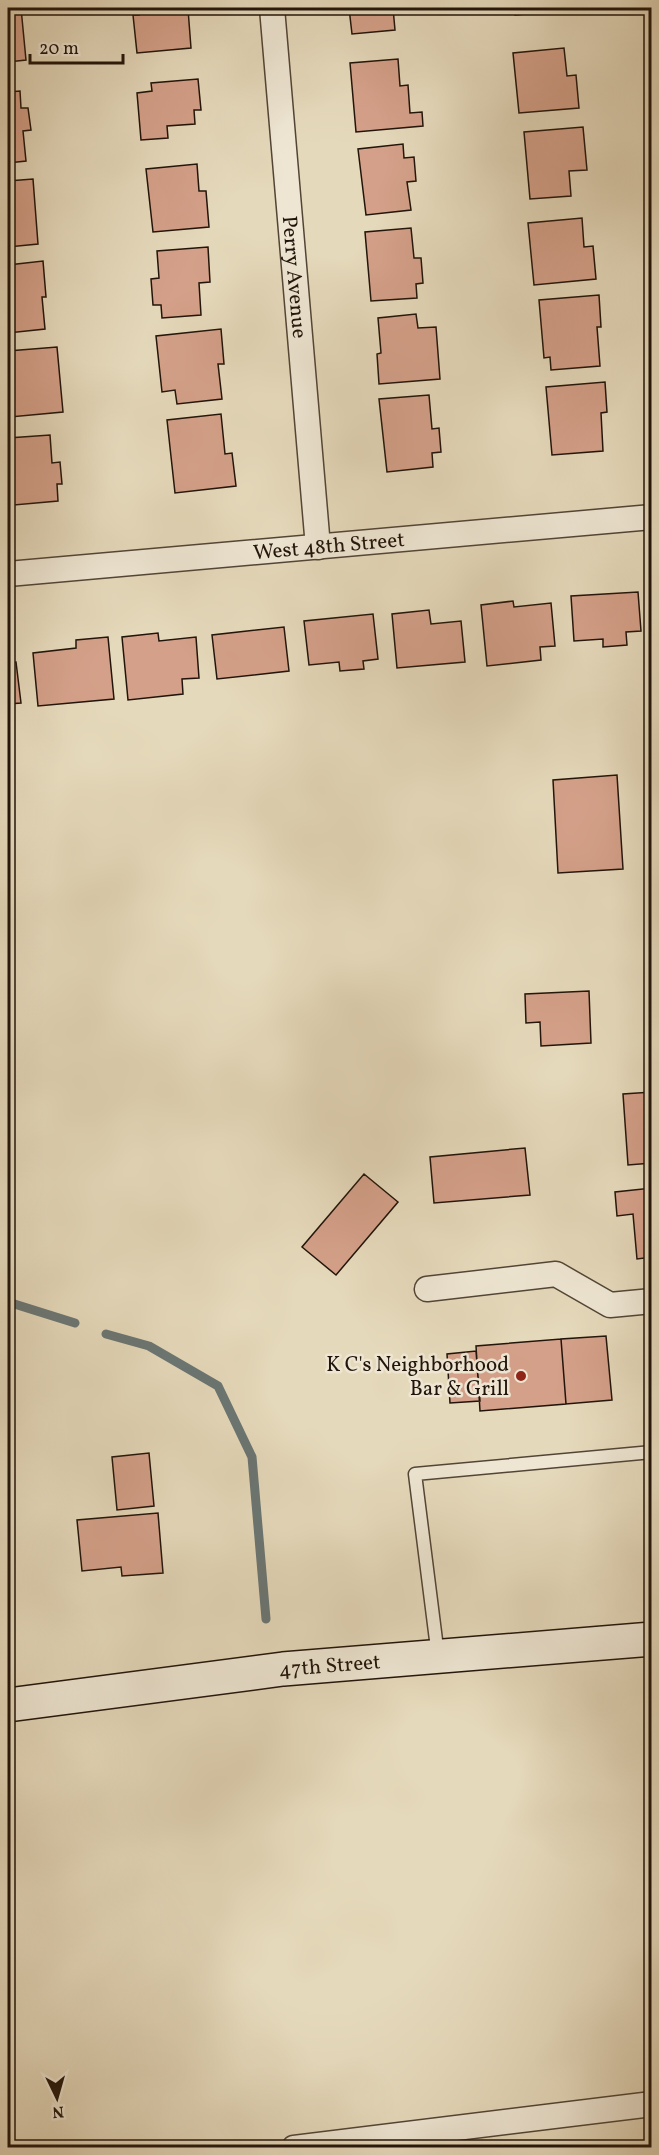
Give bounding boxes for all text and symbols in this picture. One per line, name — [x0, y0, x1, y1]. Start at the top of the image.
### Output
scale bar — [30, 27, 123, 65]
text: 20 m — [39, 37, 79, 62]
street label: Perry Avenue — [274, 215, 313, 340]
street label: West 48th Street — [252, 526, 406, 568]
place label: K C's Neighborhood Bar & Grill — [326, 1351, 509, 1404]
marker: K C's Neighborhood Bar & Grill — [514, 1369, 528, 1383]
street label: 47th Street — [278, 1648, 382, 1685]
north arrow — [27, 2068, 87, 2128]
text: N — [51, 2099, 65, 2122]

